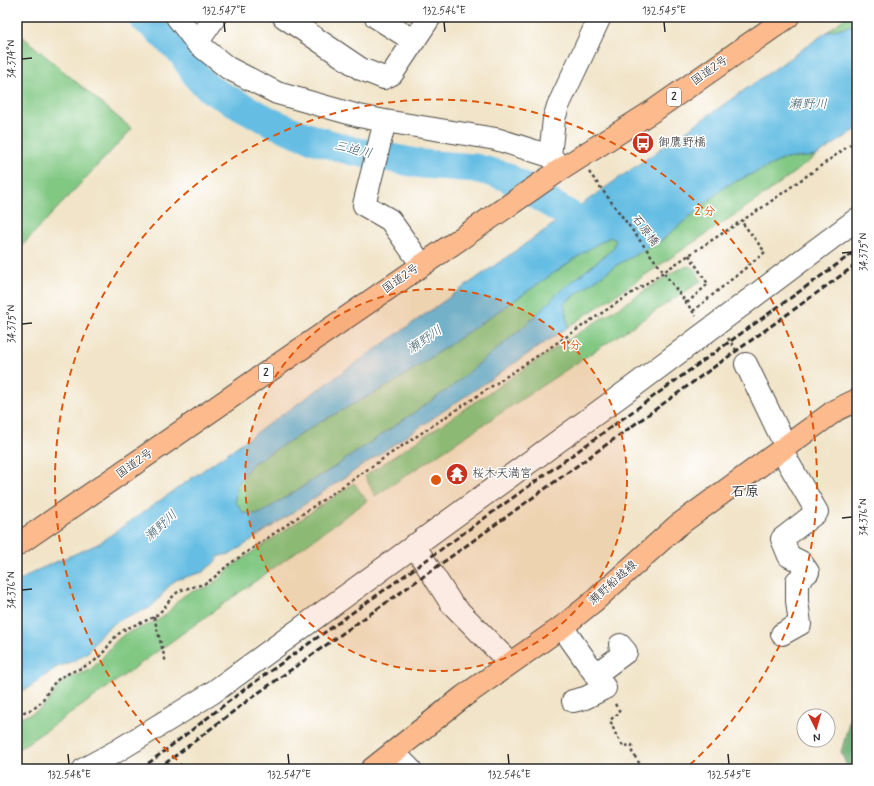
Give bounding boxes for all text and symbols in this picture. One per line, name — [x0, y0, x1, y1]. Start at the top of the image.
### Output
text: 132.547°E — [202, 4, 246, 18]
text: 132.546°E — [422, 4, 466, 18]
text: 132.545°E — [642, 4, 686, 18]
text: 34.374°N — [5, 39, 19, 78]
street label: 国道2号 — [688, 52, 732, 90]
road number: 2 — [667, 88, 681, 106]
water label: 瀬野川 — [788, 96, 828, 113]
bus stop icon: 御鷹野橋 — [630, 130, 656, 156]
place label: 御鷹野橋 — [658, 135, 706, 151]
water label: 三迫川 — [332, 137, 374, 163]
text: 2 分 — [694, 204, 716, 220]
street label: 石原橋 — [628, 212, 662, 250]
text: 34.375°N — [857, 233, 871, 271]
street label: 国道2号 — [379, 260, 423, 298]
text: 34.375°N — [5, 305, 19, 343]
water label: 瀬野川 — [404, 322, 446, 358]
text: 1 分 — [561, 338, 581, 354]
road number: 2 — [259, 364, 273, 382]
street label: 国道2号 — [113, 445, 157, 483]
temple icon: 桜木天満宮 — [444, 461, 470, 487]
place label: 桜木天満宮 — [472, 466, 532, 482]
centre of rings — [429, 473, 443, 487]
district label: 石原 — [731, 483, 759, 501]
text: 34.376°N — [857, 498, 871, 536]
water label: 瀬野川 — [141, 506, 181, 546]
street label: 瀬野船越線 — [585, 557, 641, 609]
text: 34.376°N — [5, 571, 19, 609]
north arrow — [796, 708, 836, 748]
text: N — [813, 730, 821, 744]
text: 132.548°E — [47, 768, 91, 782]
text: 132.547°E — [267, 768, 311, 782]
text: 132.546°E — [487, 768, 531, 782]
text: 132.545°E — [707, 768, 751, 782]

